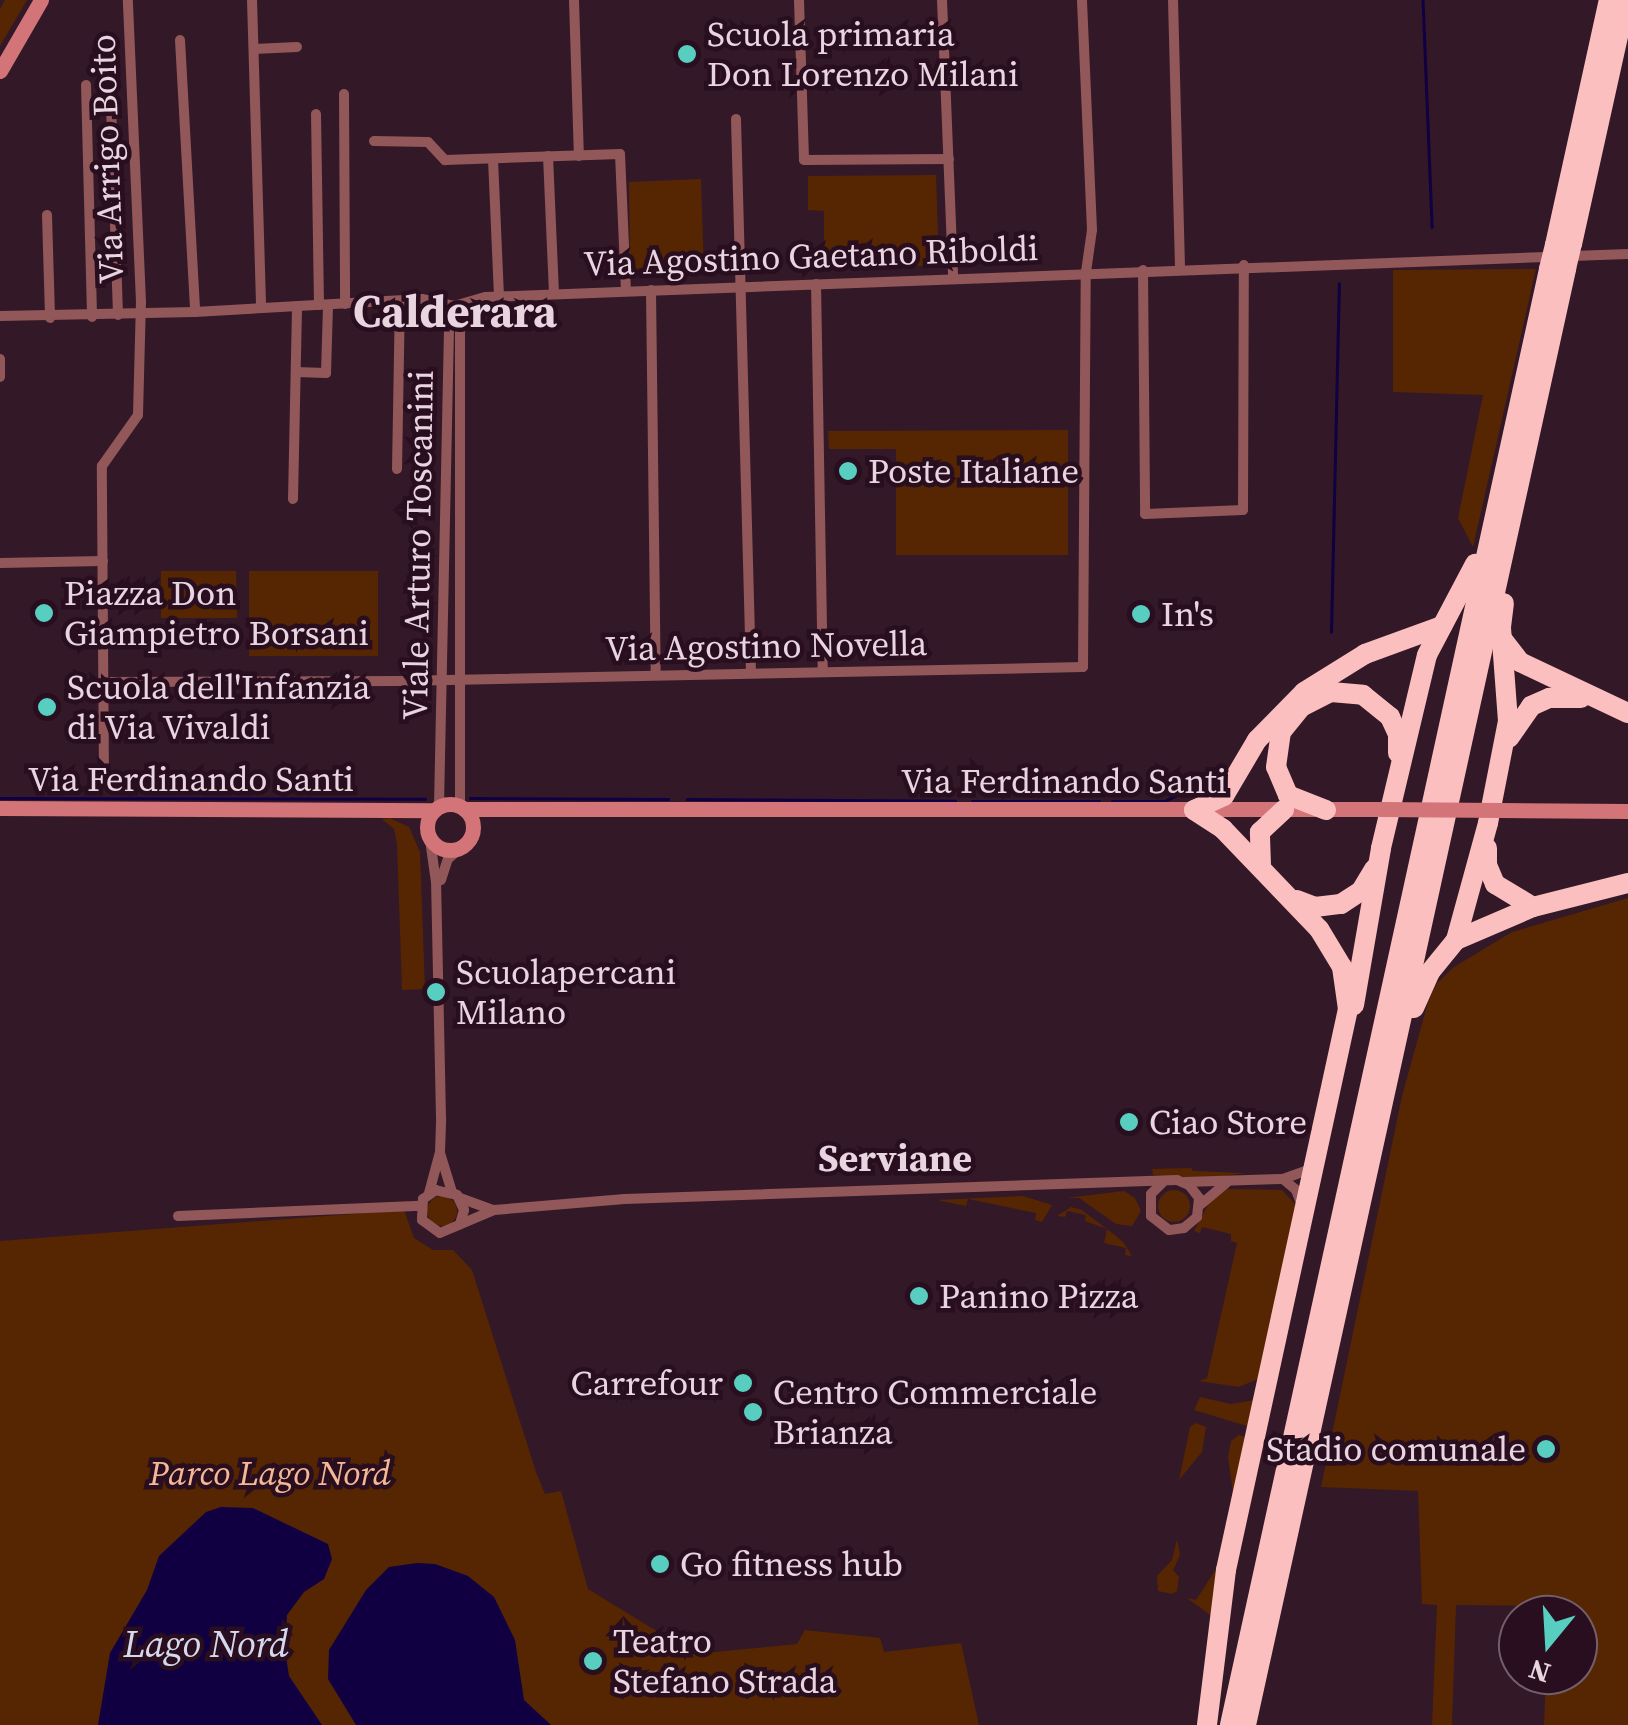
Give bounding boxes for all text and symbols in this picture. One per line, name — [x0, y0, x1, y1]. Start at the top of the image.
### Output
place label: Scuola primaria Don Lorenzo Milani — [707, 13, 1019, 95]
street label: Via Arrigo Boito — [82, 34, 132, 284]
marker: Scuola primaria Don Lorenzo Milani — [676, 43, 698, 65]
street label: Via Agostino Gaetano Riboldi — [583, 227, 1039, 285]
district label: Calderara — [353, 285, 557, 339]
street label: Viale Arturo Toscanini — [394, 369, 442, 721]
place label: Poste Italiane — [868, 450, 1079, 492]
marker: Poste Italiane — [837, 460, 859, 482]
place label: Piazza Don Giampietro Borsani — [64, 572, 369, 654]
place label: In's — [1161, 593, 1214, 635]
marker: Piazza Don Giampietro Borsani — [33, 602, 55, 624]
marker: In's — [1130, 603, 1152, 625]
street label: Via Agostino Novella — [605, 622, 927, 670]
place label: Scuola dell'Infanzia di Via Vivaldi — [67, 666, 371, 748]
marker: Scuola dell'Infanzia di Via Vivaldi — [36, 696, 58, 718]
street label: Via Ferdinando Santi — [28, 758, 354, 800]
street label: Via Ferdinando Santi — [901, 760, 1227, 802]
place label: Scuolapercani Milano — [456, 951, 676, 1033]
marker: Scuolapercani Milano — [425, 981, 447, 1003]
place label: Ciao Store — [1149, 1101, 1307, 1143]
marker: Ciao Store — [1118, 1111, 1140, 1133]
district label: Serviane — [818, 1136, 972, 1182]
place label: Panino Pizza — [939, 1275, 1139, 1317]
marker: Panino Pizza — [908, 1285, 930, 1307]
place label: Carrefour — [571, 1362, 723, 1404]
place label: Centro Commerciale Brianza — [773, 1371, 1097, 1453]
marker: Carrefour — [732, 1372, 754, 1394]
marker: Centro Commerciale Brianza — [742, 1401, 764, 1423]
place label: Stadio comunale — [1266, 1428, 1526, 1470]
marker: Stadio comunale — [1535, 1438, 1557, 1460]
park label: Parco Lago Nord — [149, 1452, 391, 1494]
place label: Go fitness hub — [680, 1543, 903, 1585]
marker: Go fitness hub — [649, 1553, 671, 1575]
north arrow — [1498, 1595, 1598, 1695]
place label: Teatro Stefano Strada — [613, 1620, 837, 1702]
water label: Lago Nord — [123, 1622, 289, 1668]
marker: Teatro Stefano Strada — [582, 1650, 604, 1672]
text: N — [1524, 1650, 1555, 1693]

